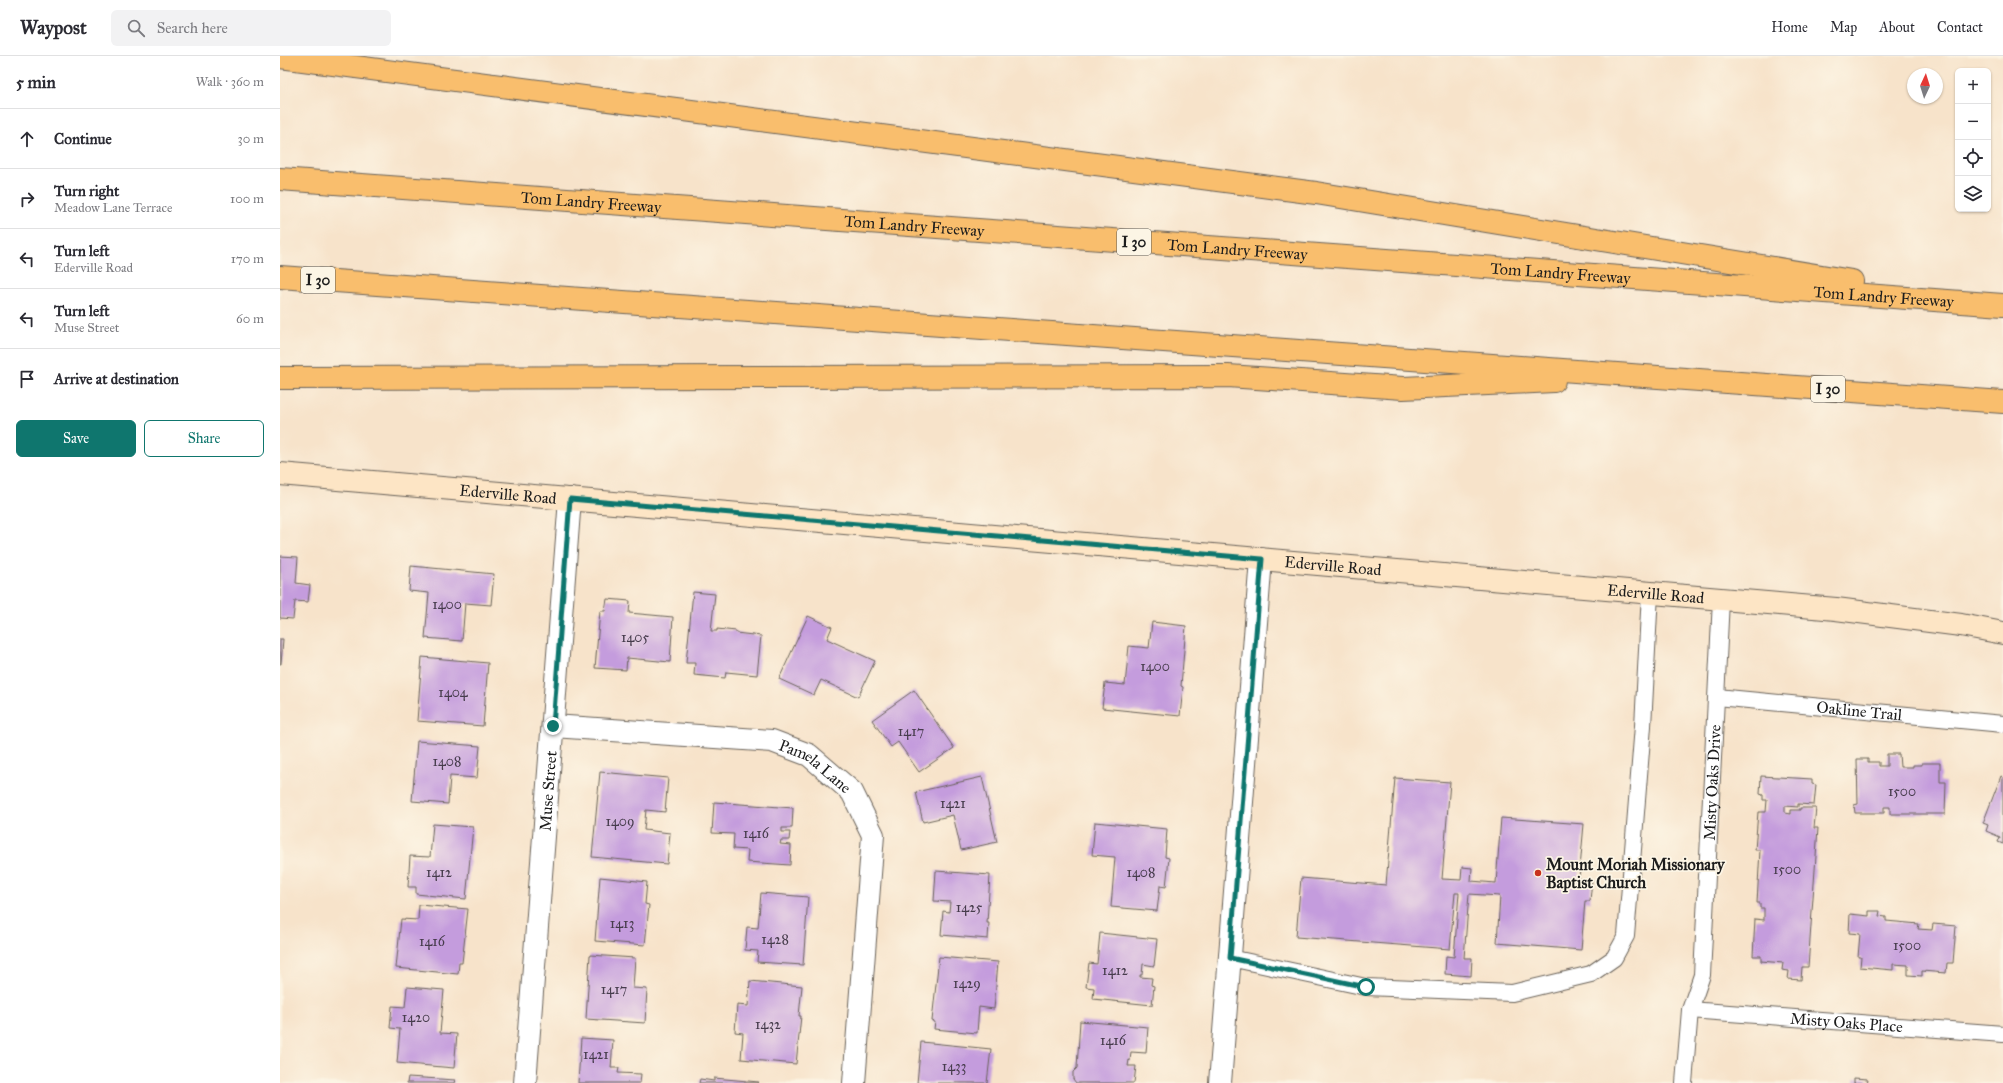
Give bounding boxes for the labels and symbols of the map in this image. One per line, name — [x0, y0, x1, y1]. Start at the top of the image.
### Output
north arrow — [1907, 68, 1943, 104]
street label: Tom Landry Freeway — [520, 187, 663, 216]
street label: Tom Landry Freeway — [843, 211, 986, 240]
road number: I 30 — [1117, 229, 1151, 255]
street label: Tom Landry Freeway — [1167, 234, 1309, 264]
street label: Tom Landry Freeway — [1490, 258, 1632, 287]
road number: I 30 — [301, 267, 335, 293]
street label: Tom Landry Freeway — [1813, 282, 1955, 311]
road number: I 30 — [1811, 376, 1845, 402]
street label: Ederville Road — [459, 480, 557, 507]
street label: Ederville Road — [1284, 552, 1382, 579]
street label: Ederville Road — [1607, 580, 1705, 607]
house number: 1400 — [432, 596, 462, 613]
house number: 1405 — [621, 629, 649, 646]
house number: 1400 — [1140, 658, 1170, 675]
house number: 1404 — [438, 684, 469, 701]
street label: Oakline Trail — [1816, 697, 1904, 724]
route end — [544, 717, 562, 735]
house number: 1417 — [898, 723, 924, 740]
street label: Misty Oaks Drive — [1699, 724, 1724, 841]
street label: Pamela Lane — [776, 735, 856, 797]
street label: Muse Street — [535, 750, 560, 832]
house number: 1408 — [433, 753, 461, 770]
house number: 1500 — [1888, 783, 1916, 800]
house number: 1421 — [940, 795, 966, 812]
house number: 1409 — [606, 813, 635, 830]
house number: 1416 — [743, 825, 770, 842]
place label: Mount Moriah Missionary Baptist Church — [1546, 855, 1726, 893]
house number: 1500 — [1773, 861, 1801, 878]
house number: 1412 — [426, 864, 452, 881]
house number: 1408 — [1127, 864, 1155, 881]
marker: Mount Moriah Missionary Baptist Church — [1533, 868, 1543, 878]
house number: 1425 — [956, 899, 983, 916]
house number: 1413 — [610, 915, 634, 932]
house number: 1428 — [761, 931, 789, 948]
house number: 1416 — [419, 933, 446, 950]
house number: 1500 — [1893, 937, 1921, 954]
house number: 1412 — [1102, 962, 1128, 979]
house number: 1429 — [953, 975, 981, 992]
route start — [1357, 978, 1375, 996]
house number: 1417 — [601, 981, 627, 998]
street label: Misty Oaks Place — [1790, 1008, 1904, 1036]
house number: 1420 — [402, 1009, 430, 1026]
house number: 1432 — [755, 1016, 781, 1033]
house number: 1416 — [1100, 1032, 1127, 1049]
house number: 1421 — [583, 1046, 609, 1063]
house number: 1433 — [942, 1058, 966, 1075]

